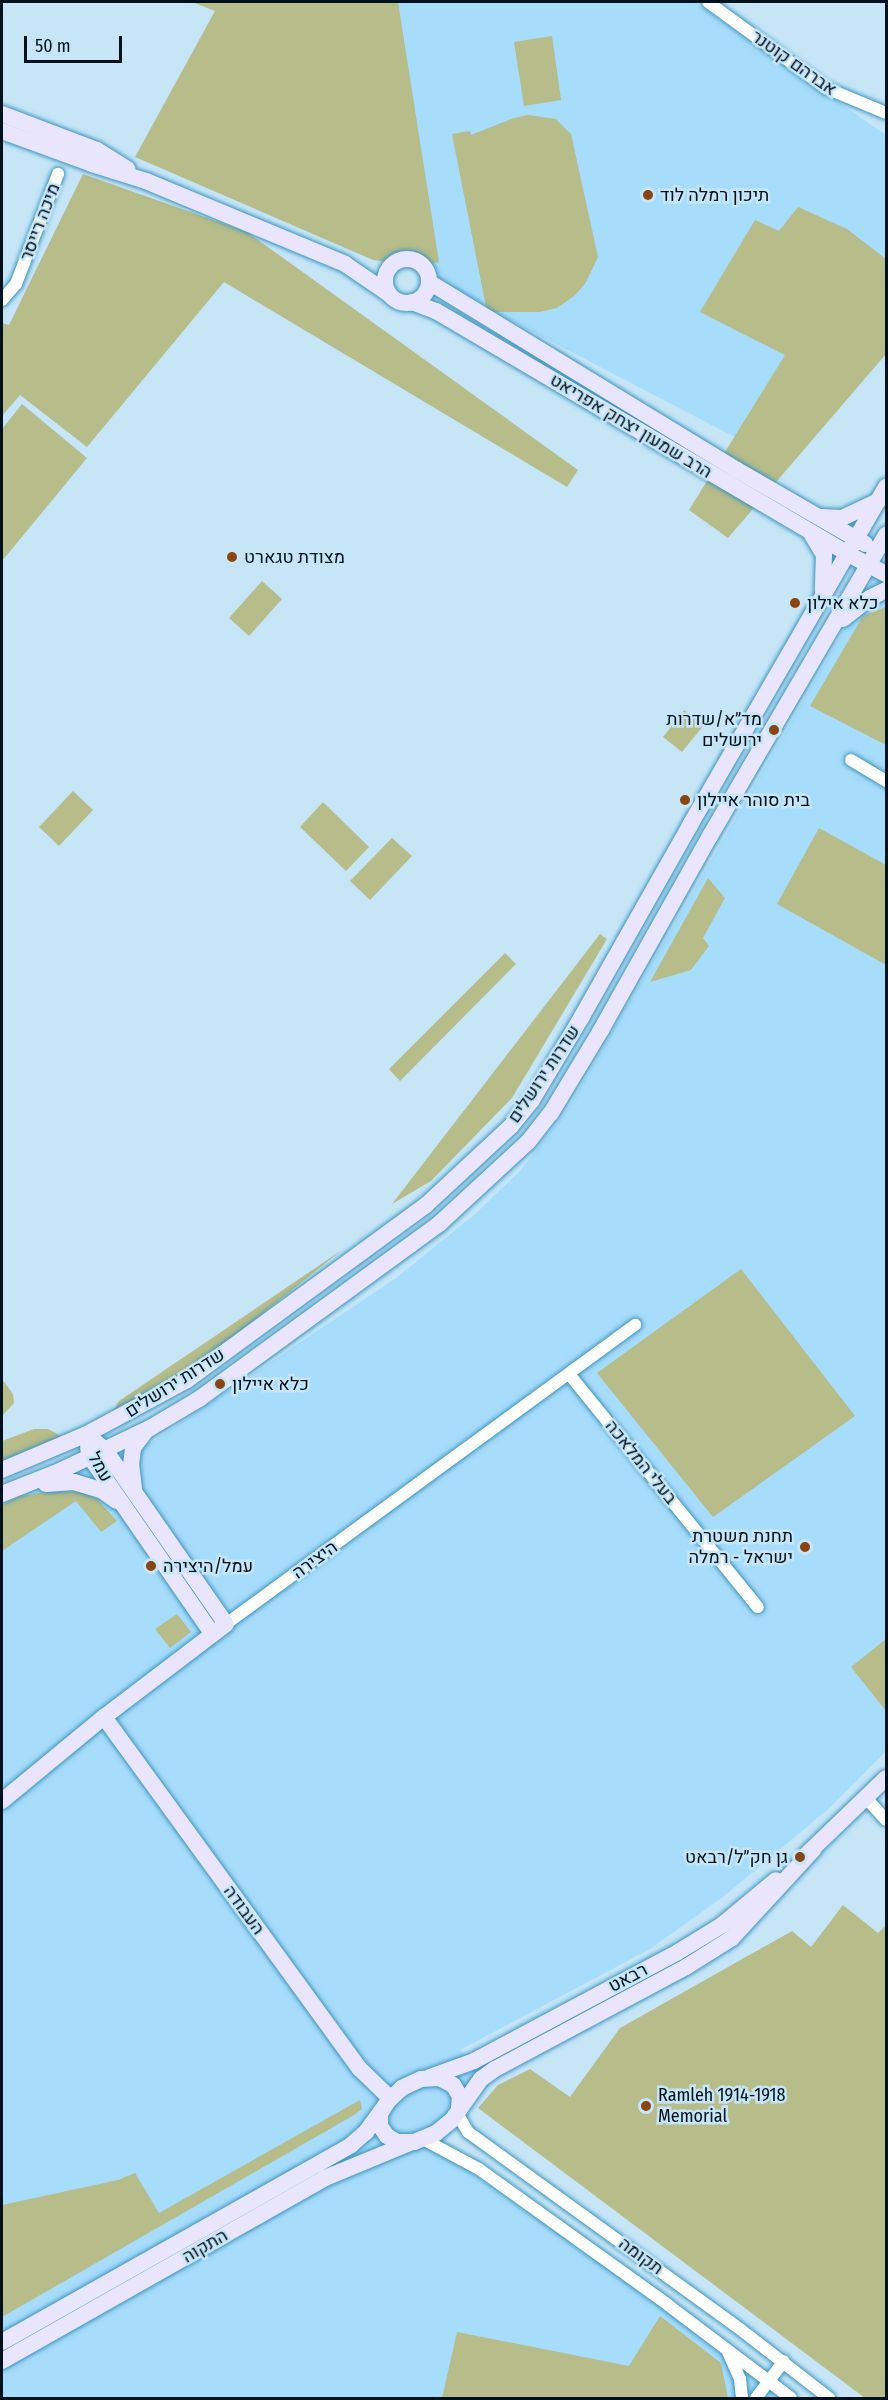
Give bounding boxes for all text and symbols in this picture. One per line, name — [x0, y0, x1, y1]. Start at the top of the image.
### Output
scale bar — [27, 24, 124, 62]
street label: אברהם קוטנר — [747, 26, 841, 100]
text: 50 m — [35, 35, 71, 57]
street label: מיכה רייסר — [15, 180, 65, 264]
place label: תיכון רמלה לוד — [660, 184, 769, 206]
marker: תיכון רמלה לוד — [641, 188, 655, 202]
street label: הרב שמעון יצחק אפריאט — [546, 369, 716, 483]
place label: מצודת טגארט — [244, 546, 345, 568]
marker: מצודת טגארט — [225, 550, 239, 564]
place label: כלא אילון — [807, 592, 878, 614]
marker: כלא אילון — [788, 596, 802, 610]
place label: מד״א/שדרות ירושלים — [666, 709, 762, 752]
marker: מד״א/שדרות ירושלים — [767, 723, 781, 737]
place label: בית סוהר איילון — [697, 789, 810, 811]
marker: בית סוהר איילון — [678, 793, 692, 807]
street label: שדרות ירושלים — [503, 1021, 585, 1127]
street label: שדרות ירושלים — [121, 1344, 229, 1422]
place label: כלא איילון — [232, 1373, 309, 1395]
marker: כלא איילון — [213, 1377, 227, 1391]
street label: בעלי המלאכה — [601, 1416, 681, 1508]
street label: עמל — [83, 1448, 117, 1486]
place label: תחנת משטרת ישראל - רמלה — [688, 1526, 793, 1568]
street label: היצירה — [288, 1536, 342, 1584]
marker: תחנת משטרת ישראל - רמלה — [798, 1540, 812, 1554]
place label: עמל/היצירה — [163, 1555, 253, 1577]
marker: עמל/היצירה — [144, 1559, 158, 1573]
place label: גן חק״ל/רבאט — [685, 1846, 788, 1868]
marker: גן חק״ל/רבאט — [793, 1850, 807, 1864]
street label: העבודה — [219, 1881, 269, 1939]
street label: רבאט — [605, 1959, 651, 1997]
place label: Ramleh 1914-1918 Memorial — [658, 2085, 786, 2128]
marker: Ramleh 1914-1918 Memorial — [639, 2099, 653, 2113]
street label: התקוה — [178, 2224, 232, 2268]
street label: תקומה — [615, 2233, 667, 2279]

